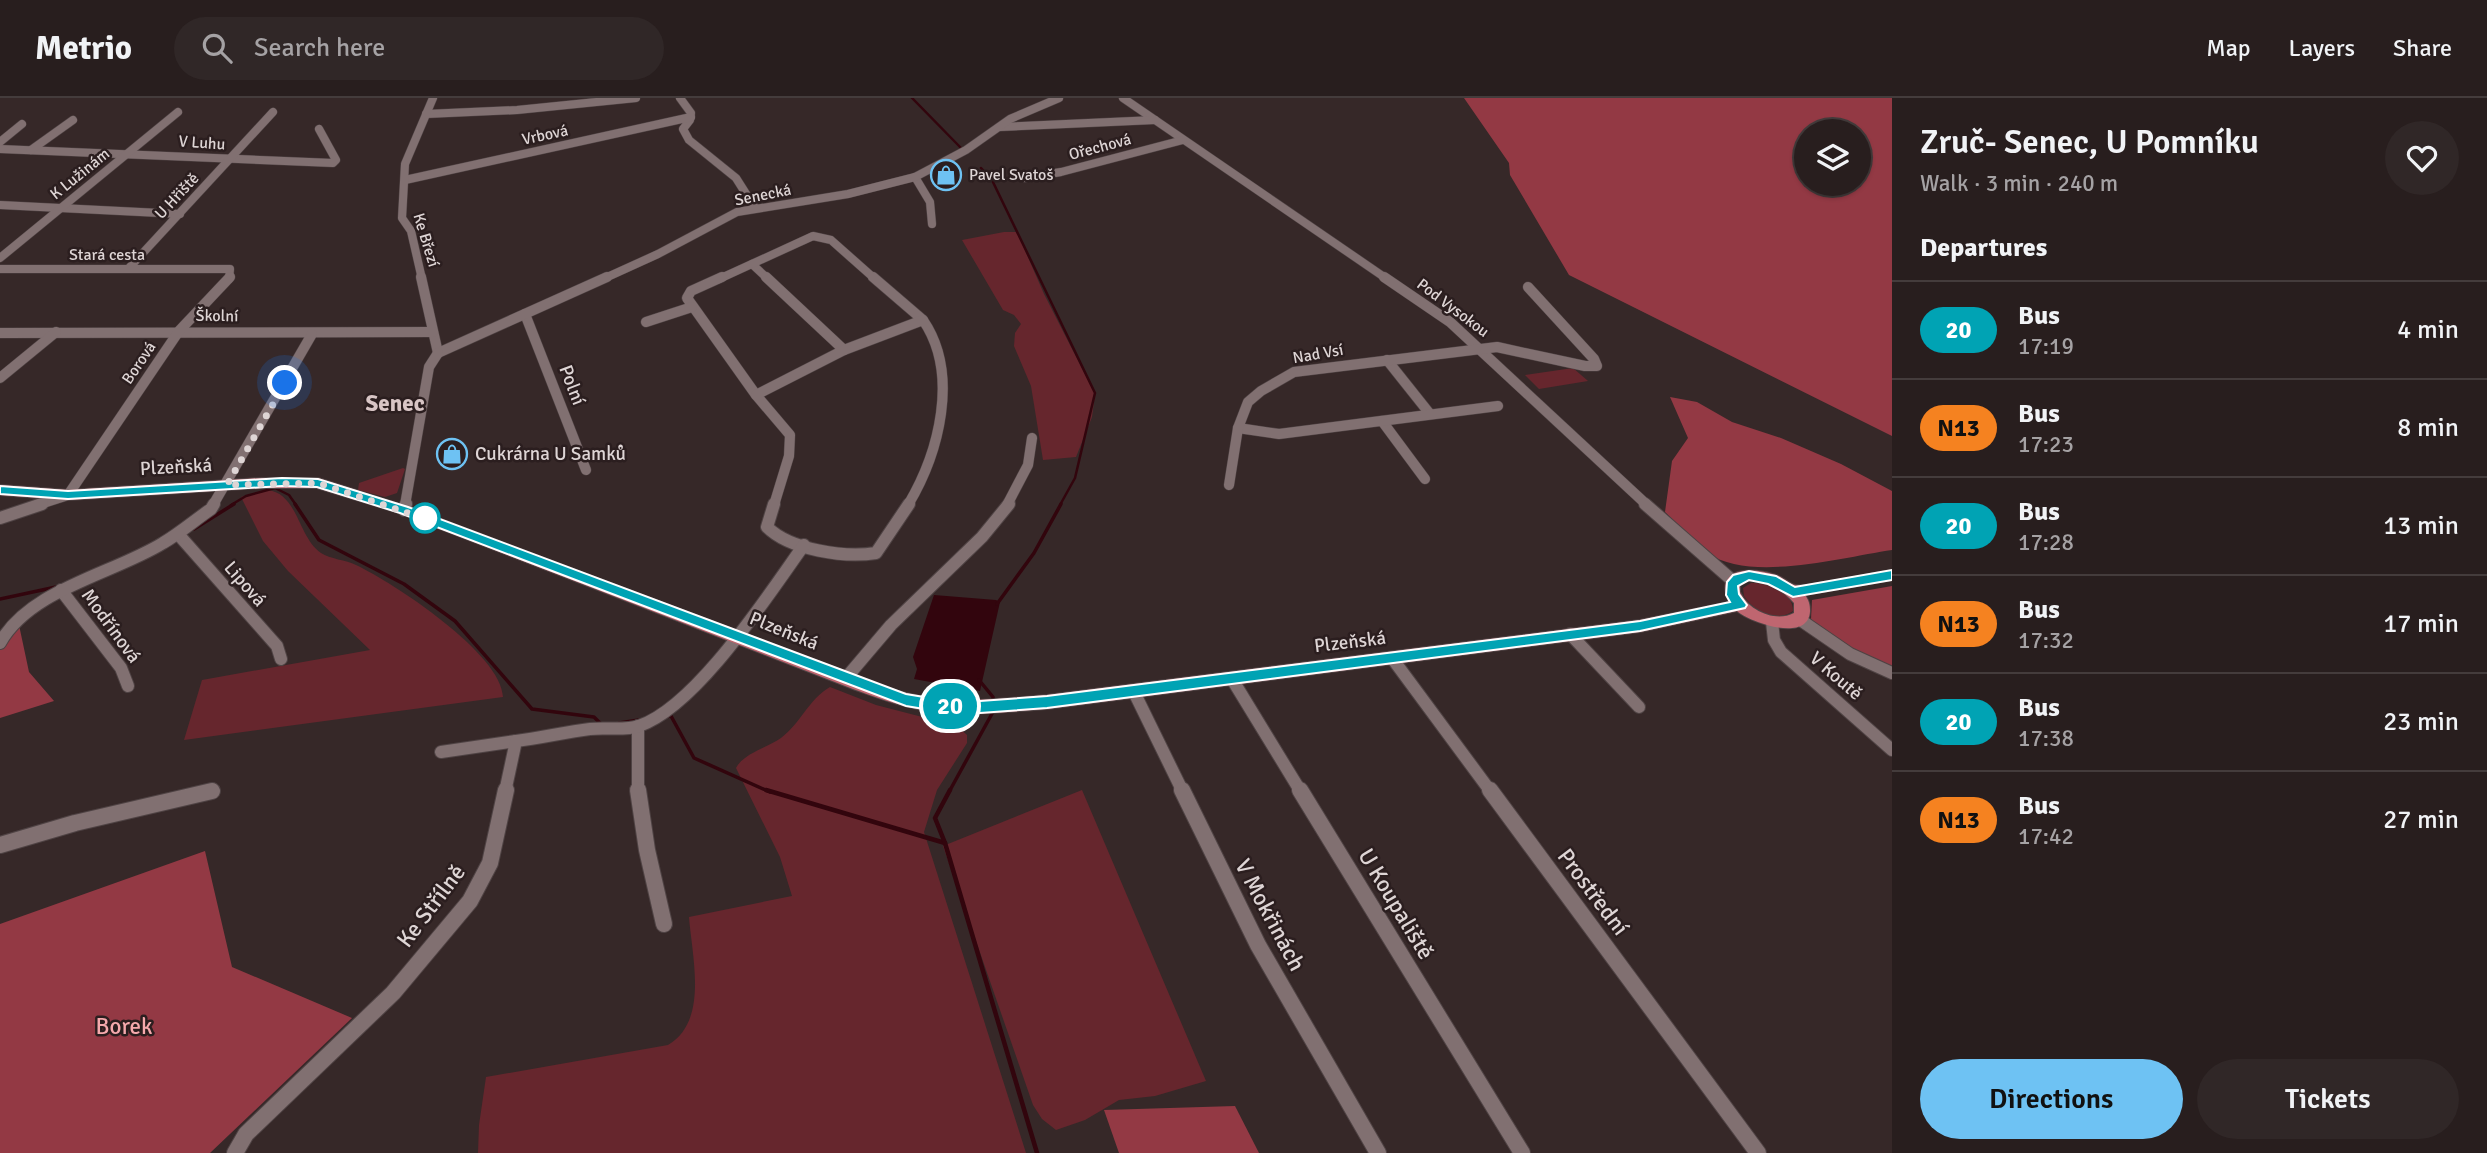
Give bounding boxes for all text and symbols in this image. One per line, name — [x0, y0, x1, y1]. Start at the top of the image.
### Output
search box — [174, 17, 664, 80]
text: Metrio — [35, 28, 132, 69]
icon: search — [198, 29, 236, 67]
text: Search here — [254, 32, 385, 64]
text: Map — [2206, 33, 2251, 63]
text: Layers — [2289, 33, 2355, 63]
text: Share — [2393, 33, 2452, 63]
map controls — [1794, 119, 1871, 196]
button: layers — [1794, 119, 1871, 196]
street label: Vrbová — [520, 120, 570, 150]
button: heart — [2385, 121, 2459, 195]
text: Zruč- Senec, U Pomníku — [1920, 122, 2259, 163]
street label: Ořechová — [1067, 129, 1133, 165]
street label: V Luhu — [178, 131, 226, 155]
street label: K Lužinám — [46, 144, 114, 204]
shop icon: Pavel Svatoš — [929, 158, 963, 192]
place label: Pavel Svatoš — [969, 165, 1053, 185]
street label: U Hřiště — [151, 169, 203, 223]
text: Walk · 3 min · 240 m — [1920, 169, 2118, 198]
street label: Senecká — [733, 180, 793, 210]
street label: Ke Březí — [408, 211, 444, 270]
text: Departures — [1920, 232, 2047, 264]
street label: Stará cesta — [69, 245, 145, 265]
street label: Pod Vysokou — [1413, 274, 1493, 342]
text: Bus — [2018, 300, 2060, 332]
street label: Školní — [195, 306, 239, 326]
text: 4 min — [2397, 314, 2459, 346]
text: 20 — [1946, 315, 1971, 345]
text: 17:19 — [2018, 332, 2074, 361]
street label: Borová — [118, 338, 160, 388]
street label: Nad Vsí — [1291, 340, 1345, 368]
street label: Polní — [553, 361, 591, 409]
your location — [267, 365, 302, 400]
district label: Senec — [365, 389, 425, 418]
text: Bus — [2018, 398, 2060, 430]
text: 8 min — [2397, 412, 2459, 444]
text: N13 — [1937, 413, 1980, 443]
text: 17:23 — [2018, 430, 2074, 459]
shop icon: Cukrárna U Samků — [435, 437, 469, 471]
place label: Cukrárna U Samků — [475, 442, 626, 466]
street label: Plzeňská — [139, 453, 213, 481]
text: Bus — [2018, 496, 2060, 528]
unlabelled marker — [410, 503, 440, 533]
text: 13 min — [2383, 510, 2459, 542]
text: 20 — [1946, 511, 1971, 541]
text: 17:28 — [2018, 528, 2074, 557]
street label: Lipová — [219, 556, 271, 612]
street label: Modřínová — [76, 584, 146, 668]
text: Bus — [2018, 594, 2060, 626]
street label: Plzeňská — [746, 606, 822, 656]
text: 17 min — [2383, 608, 2459, 640]
text: N13 — [1937, 609, 1980, 639]
street label: Plzeňská — [1313, 626, 1387, 658]
text: 17:32 — [2018, 626, 2074, 655]
street label: V Koutě — [1805, 646, 1867, 706]
line badge: 20 — [918, 683, 982, 729]
text: 20 — [937, 691, 963, 721]
text: Bus — [2018, 692, 2060, 724]
text: 23 min — [2383, 706, 2459, 738]
text: 20 — [1946, 707, 1971, 737]
text: 17:38 — [2018, 724, 2074, 753]
text: Bus — [2018, 790, 2060, 822]
text: 27 min — [2383, 804, 2459, 836]
text: N13 — [1937, 805, 1980, 835]
text: 17:42 — [2018, 822, 2074, 851]
street label: U Koupaliště — [1352, 843, 1440, 965]
street label: Prostřední — [1551, 843, 1636, 942]
street label: V Mokřinách — [1228, 854, 1312, 976]
street label: Ke Střílně — [390, 859, 472, 953]
park label: Borek — [96, 1012, 153, 1041]
button: Directions — [1920, 1059, 2183, 1139]
button: Tickets — [2197, 1059, 2459, 1139]

